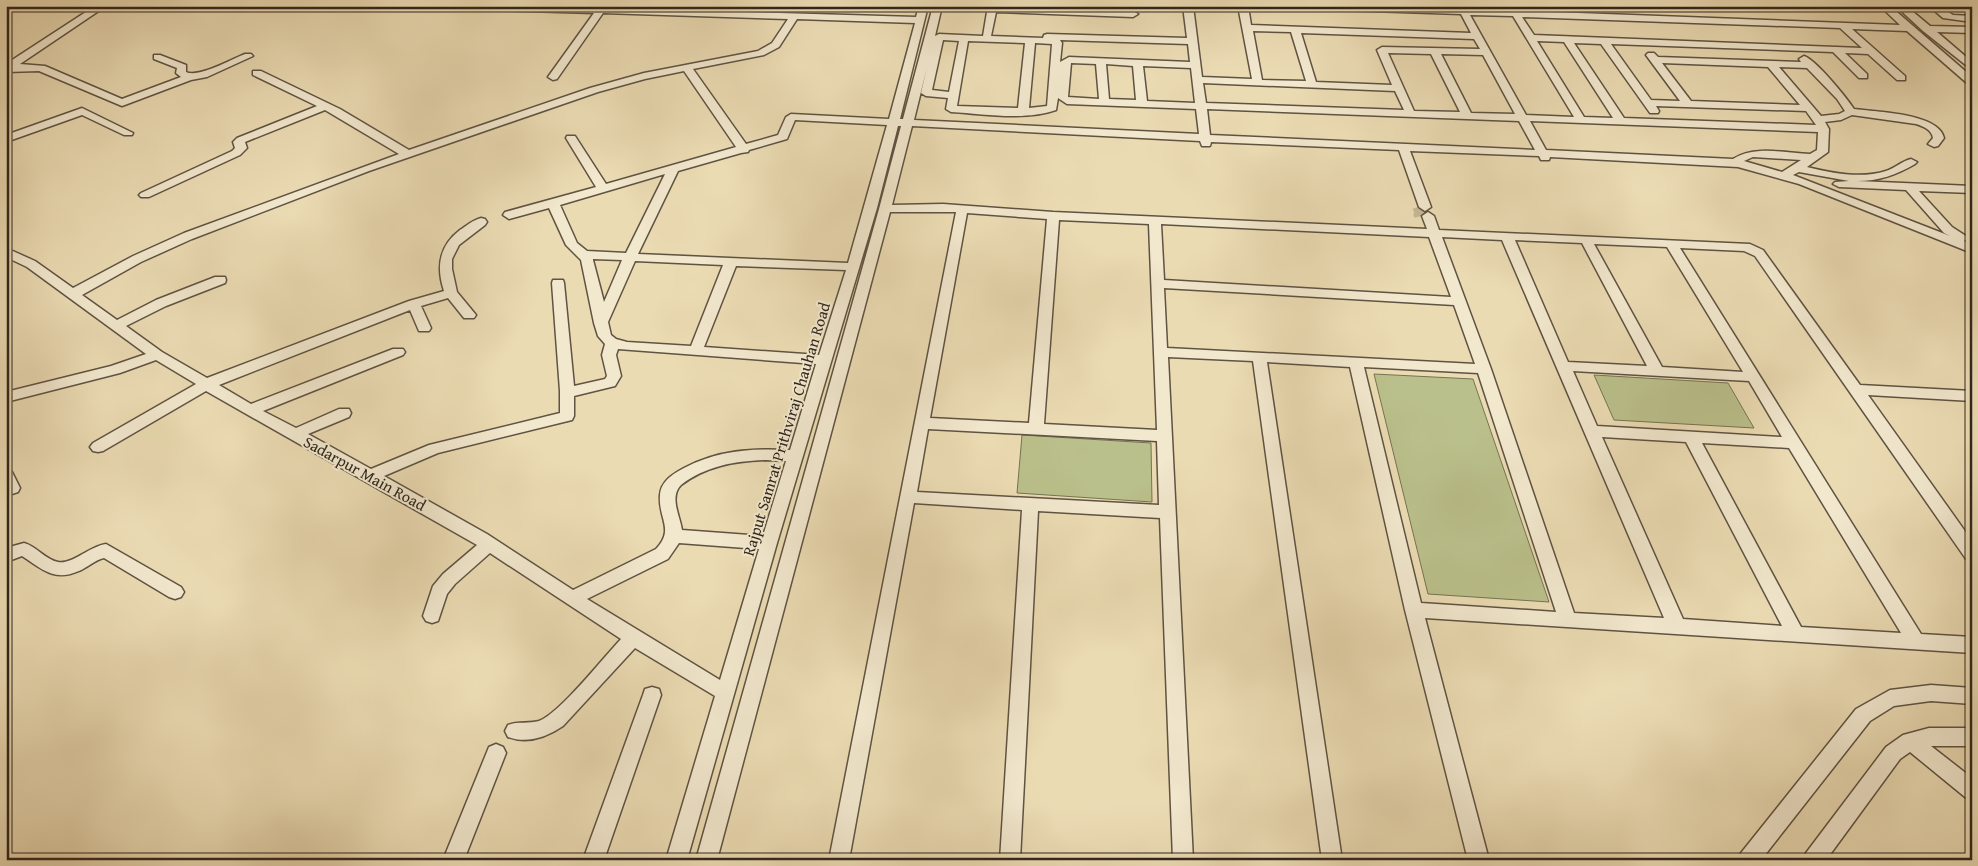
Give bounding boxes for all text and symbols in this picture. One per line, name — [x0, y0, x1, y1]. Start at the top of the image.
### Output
street label: Rajput Samrat Prithviraj Chauhan Road — [736, 299, 836, 559]
street label: Sadarpur Main Road — [299, 429, 431, 517]

